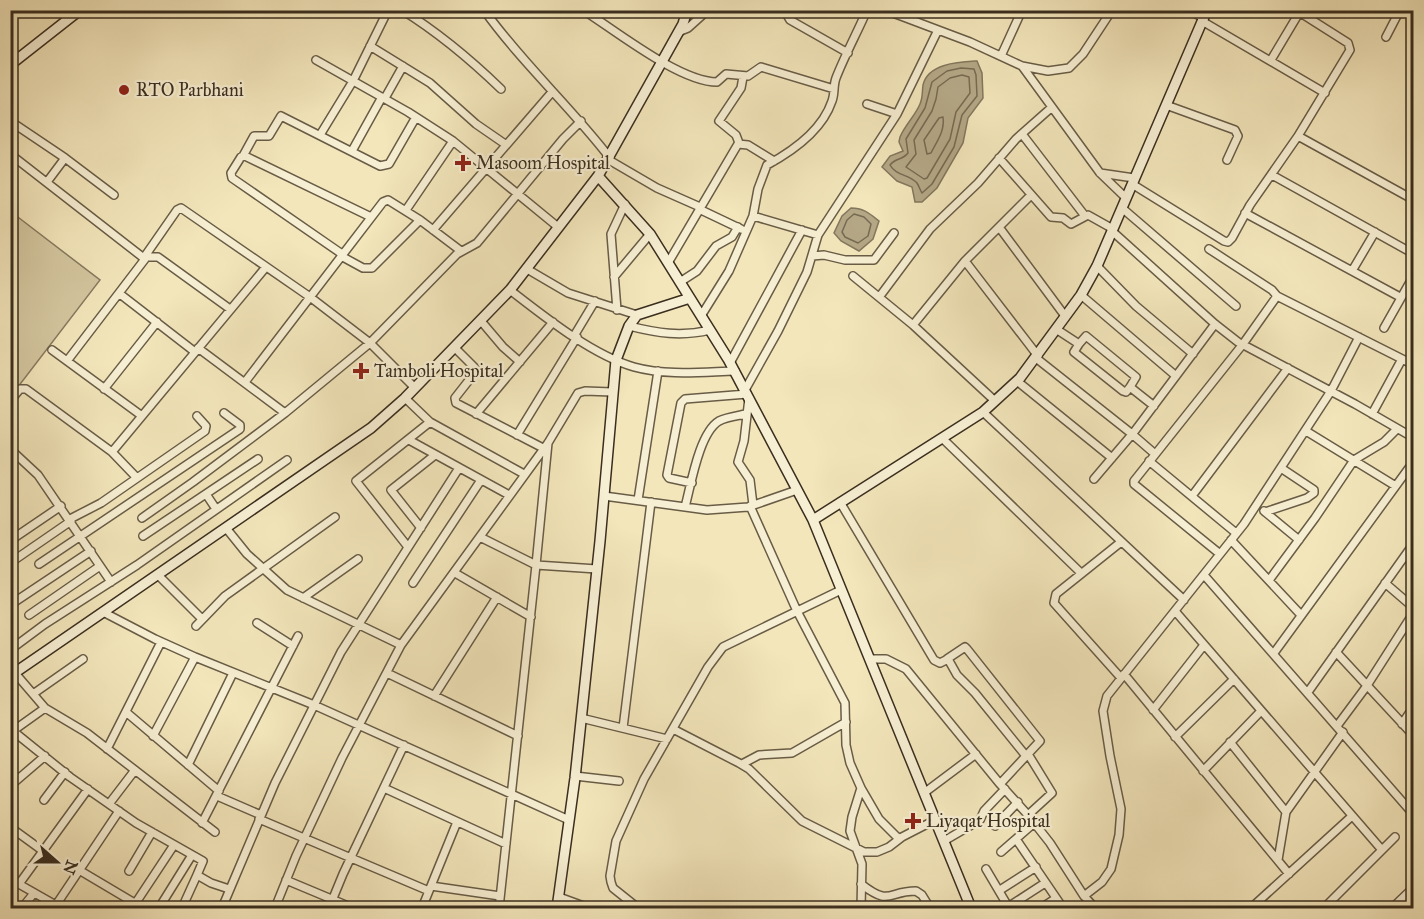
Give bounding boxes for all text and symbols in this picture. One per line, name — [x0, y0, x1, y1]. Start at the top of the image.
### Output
place label: RTO Parbhani — [136, 79, 244, 101]
marker: RTO Parbhani — [117, 83, 131, 97]
place label: Masoom Hospital — [476, 152, 610, 174]
marker: Masoom Hospital — [454, 154, 472, 172]
place label: Tamboli Hospital — [374, 360, 503, 382]
marker: Tamboli Hospital — [352, 362, 370, 380]
place label: Liyaqat Hospital — [926, 810, 1050, 833]
marker: Liyaqat Hospital — [904, 812, 922, 830]
north arrow — [27, 832, 87, 892]
text: N — [59, 857, 82, 877]

